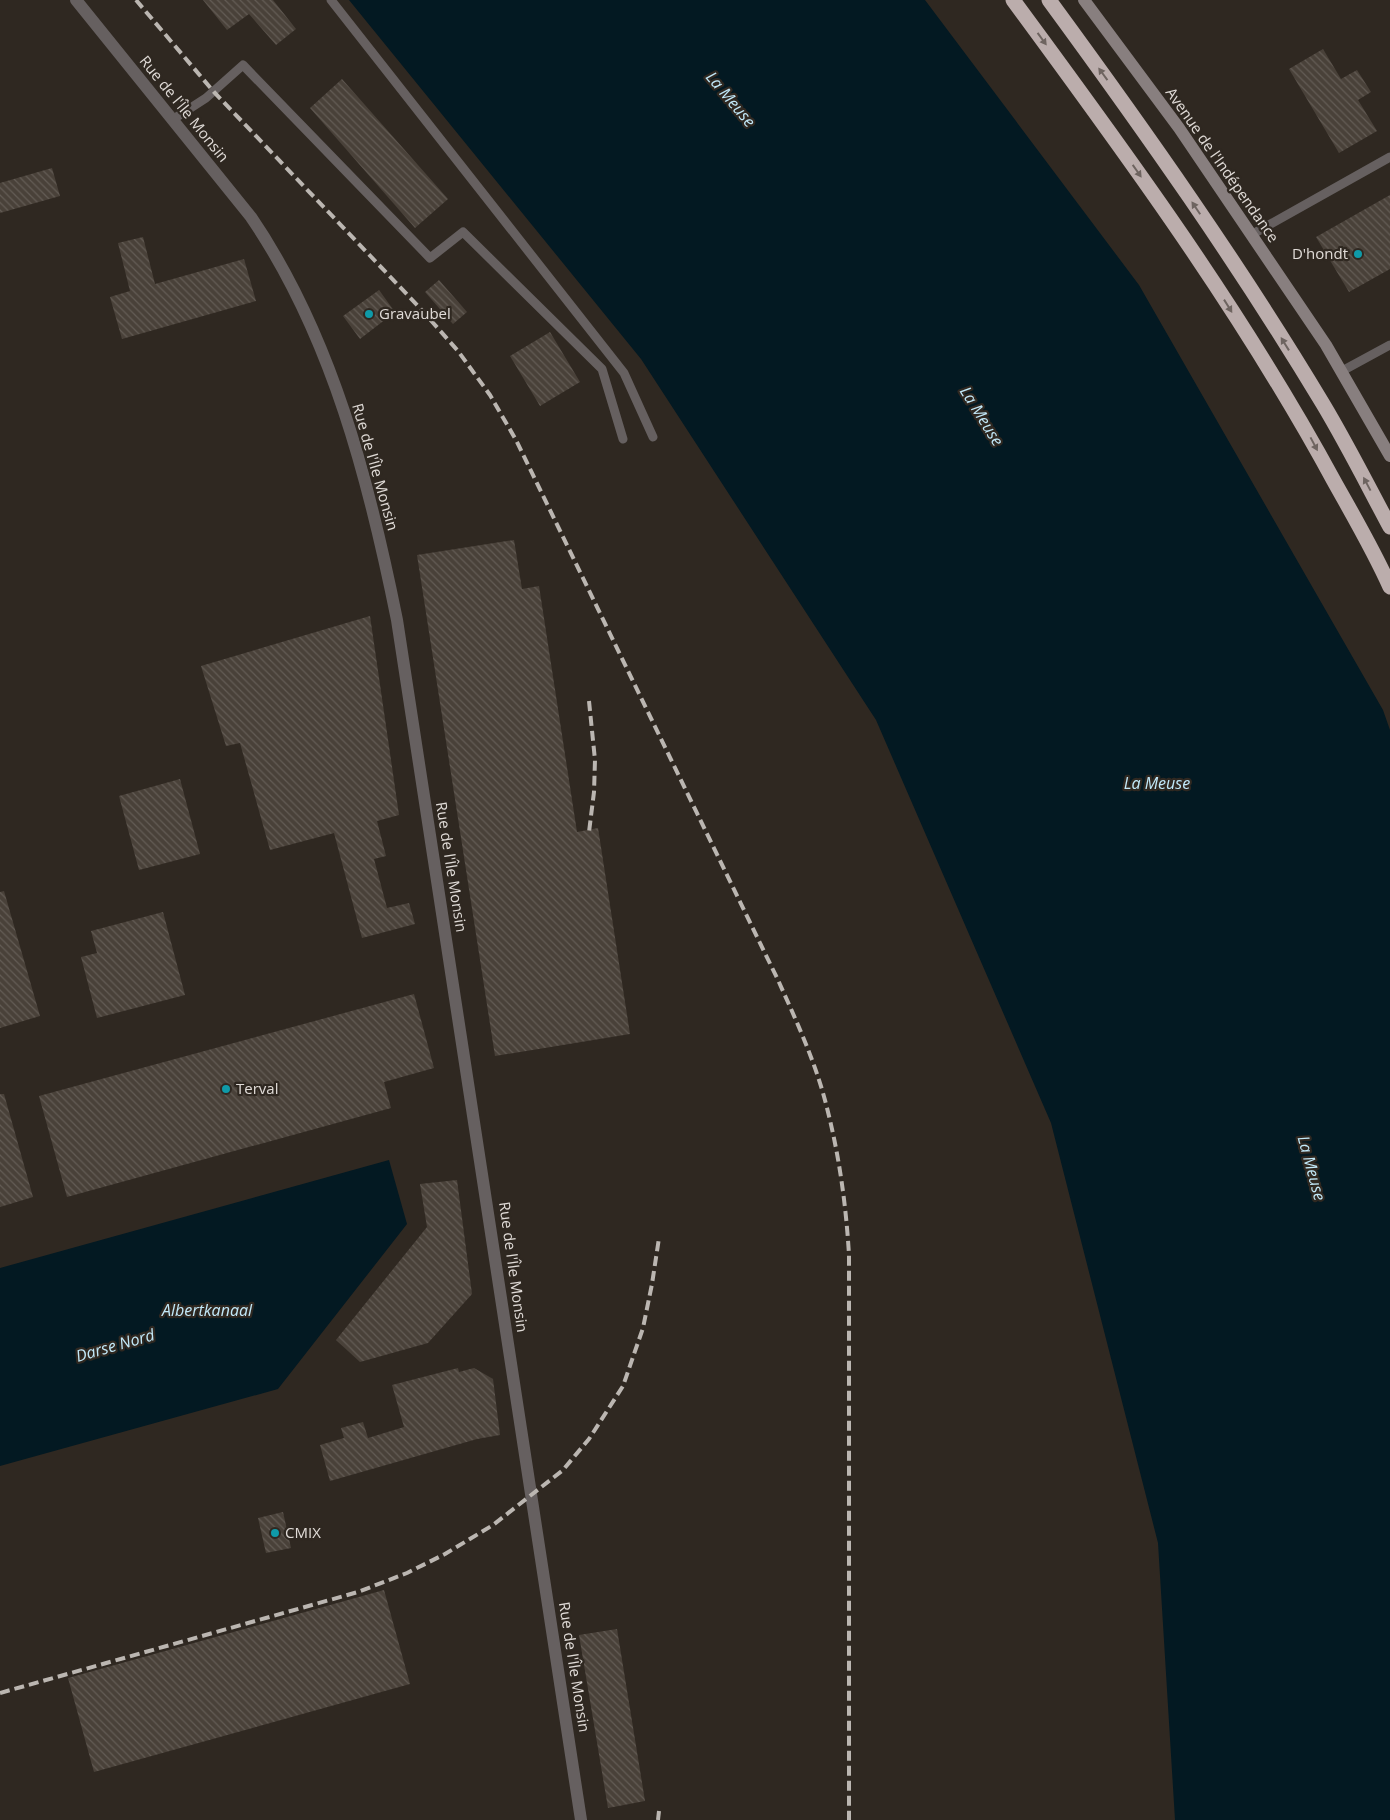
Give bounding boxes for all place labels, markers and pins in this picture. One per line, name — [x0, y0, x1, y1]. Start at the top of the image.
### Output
place label: D'hondt — [1292, 243, 1348, 263]
marker: D'hondt — [1352, 248, 1364, 260]
place label: Gravaubel — [379, 303, 451, 323]
marker: Gravaubel — [363, 308, 375, 320]
place label: Terval — [236, 1078, 278, 1098]
marker: Terval — [220, 1083, 232, 1095]
place label: CMIX — [285, 1522, 321, 1542]
marker: CMIX — [269, 1527, 281, 1539]

